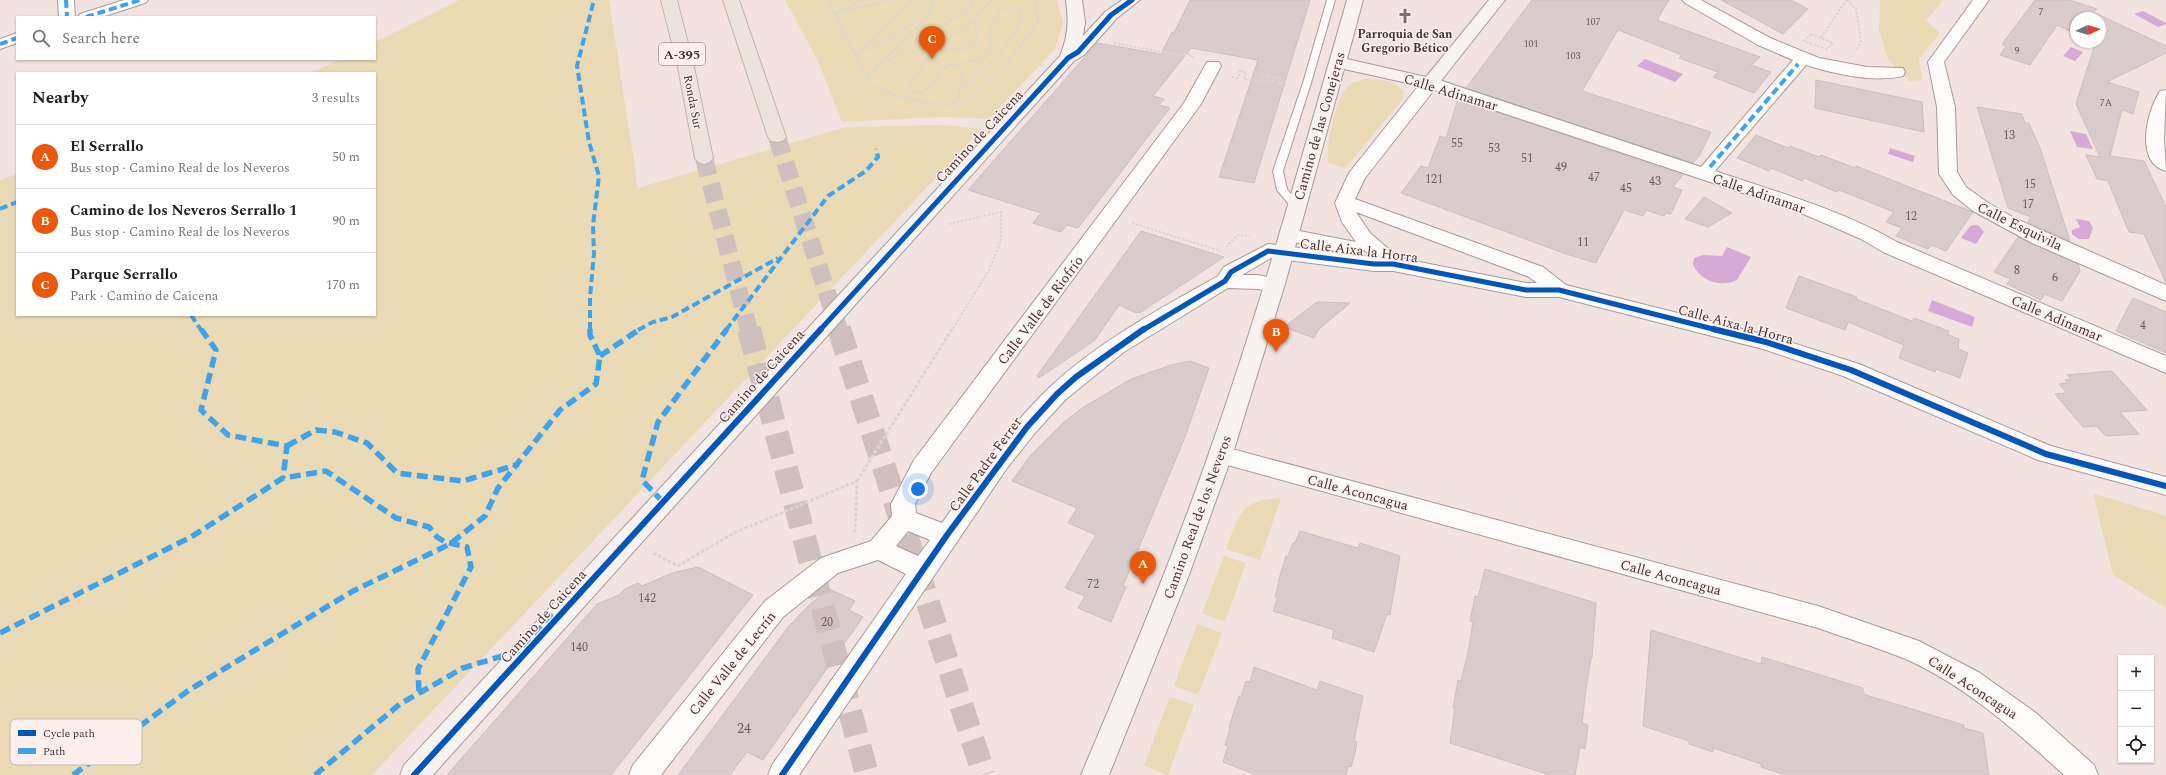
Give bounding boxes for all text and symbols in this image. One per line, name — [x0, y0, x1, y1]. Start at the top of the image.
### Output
house number: 7 — [2039, 4, 2044, 20]
church icon: Parroquia de San Gregorio Bético — [1396, 7, 1414, 25]
north arrow — [2070, 12, 2106, 48]
house number: 107 — [1586, 14, 1601, 30]
search box — [16, 16, 376, 60]
place label: Parroquia de San Gregorio Bético — [1358, 25, 1453, 58]
pin: C — [919, 26, 945, 59]
icon: search — [30, 27, 52, 49]
text: Search here — [62, 27, 140, 50]
house number: 101 — [1524, 36, 1539, 52]
road number: A-395 — [659, 43, 705, 65]
house number: 9 — [2015, 43, 2020, 59]
house number: 103 — [1566, 48, 1581, 64]
street label: Camino de las Conejeras — [1288, 49, 1351, 203]
street label: Calle Adinamar — [1401, 68, 1501, 117]
street label: Ronda Sur — [678, 73, 707, 131]
text: Nearby — [32, 85, 88, 111]
street label: Camino de Caicena — [931, 85, 1028, 188]
text: 3 results — [312, 88, 360, 108]
house number: 7A — [2100, 95, 2113, 111]
house number: 13 — [2003, 126, 2015, 145]
house number: 55 — [1451, 134, 1463, 153]
text: El Serrallo — [70, 135, 144, 158]
house number: 53 — [1488, 139, 1500, 158]
text: A — [40, 147, 50, 167]
text: 50 m — [333, 147, 360, 167]
house number: 51 — [1521, 149, 1533, 168]
text: Bus stop · Camino Real de los Neveros — [70, 158, 290, 178]
house number: 49 — [1555, 158, 1567, 177]
house number: 47 — [1588, 168, 1600, 187]
street label: Calle Adinamar — [1709, 168, 1809, 219]
house number: 121 — [1425, 170, 1443, 189]
house number: 43 — [1649, 172, 1661, 191]
house number: 15 — [2024, 175, 2036, 194]
house number: 45 — [1620, 179, 1632, 198]
house number: 17 — [2022, 195, 2034, 214]
street label: Calle Esquivila — [1973, 197, 2066, 256]
text: Camino de los Neveros Serrallo 1 — [70, 199, 297, 222]
house number: 12 — [1905, 207, 1917, 226]
text: B — [40, 211, 50, 231]
text: 90 m — [333, 211, 360, 231]
text: Bus stop · Camino Real de los Neveros — [70, 222, 290, 242]
street label: Calle Aixa la Horra — [1299, 233, 1419, 268]
house number: 11 — [1577, 233, 1589, 252]
street label: Calle Valle de Riofrío — [992, 251, 1089, 369]
house number: 8 — [2014, 261, 2020, 280]
text: Parque Serrallo — [70, 263, 178, 286]
house number: 6 — [2052, 268, 2058, 287]
text: C — [40, 275, 50, 295]
text: 170 m — [326, 275, 360, 295]
text: Park · Camino de Caicena — [70, 286, 218, 306]
street label: Calle Adinamar — [2008, 290, 2106, 347]
street label: Calle Aixa la Horra — [1676, 299, 1796, 350]
house number: 4 — [2140, 316, 2146, 335]
pin: B — [1263, 319, 1289, 352]
street label: Camino de Caicena — [713, 324, 810, 428]
street label: Calle Padre Ferrer — [944, 412, 1027, 516]
street label: Camino Real de los Neveros — [1158, 432, 1237, 602]
street label: Calle Aconcagua — [1305, 469, 1411, 516]
your location — [908, 479, 928, 499]
pin: A — [1130, 551, 1156, 584]
street label: Calle Aconcagua — [1618, 554, 1724, 601]
street label: Camino de Caicena — [495, 564, 592, 668]
house number: 72 — [1087, 575, 1099, 594]
house number: 142 — [638, 589, 656, 608]
street label: Calle Valle de Lecrín — [684, 607, 781, 720]
house number: 20 — [821, 613, 833, 632]
house number: 140 — [570, 638, 588, 657]
street label: Calle Aconcagua — [1923, 650, 2022, 725]
map controls — [2118, 655, 2154, 763]
button: + — [2118, 655, 2154, 691]
button: − — [2118, 691, 2154, 727]
house number: 24 — [737, 718, 751, 739]
legend — [10, 719, 142, 765]
text: Cycle path — [43, 725, 95, 742]
button: locate — [2118, 727, 2154, 763]
text: Path — [43, 743, 65, 760]

